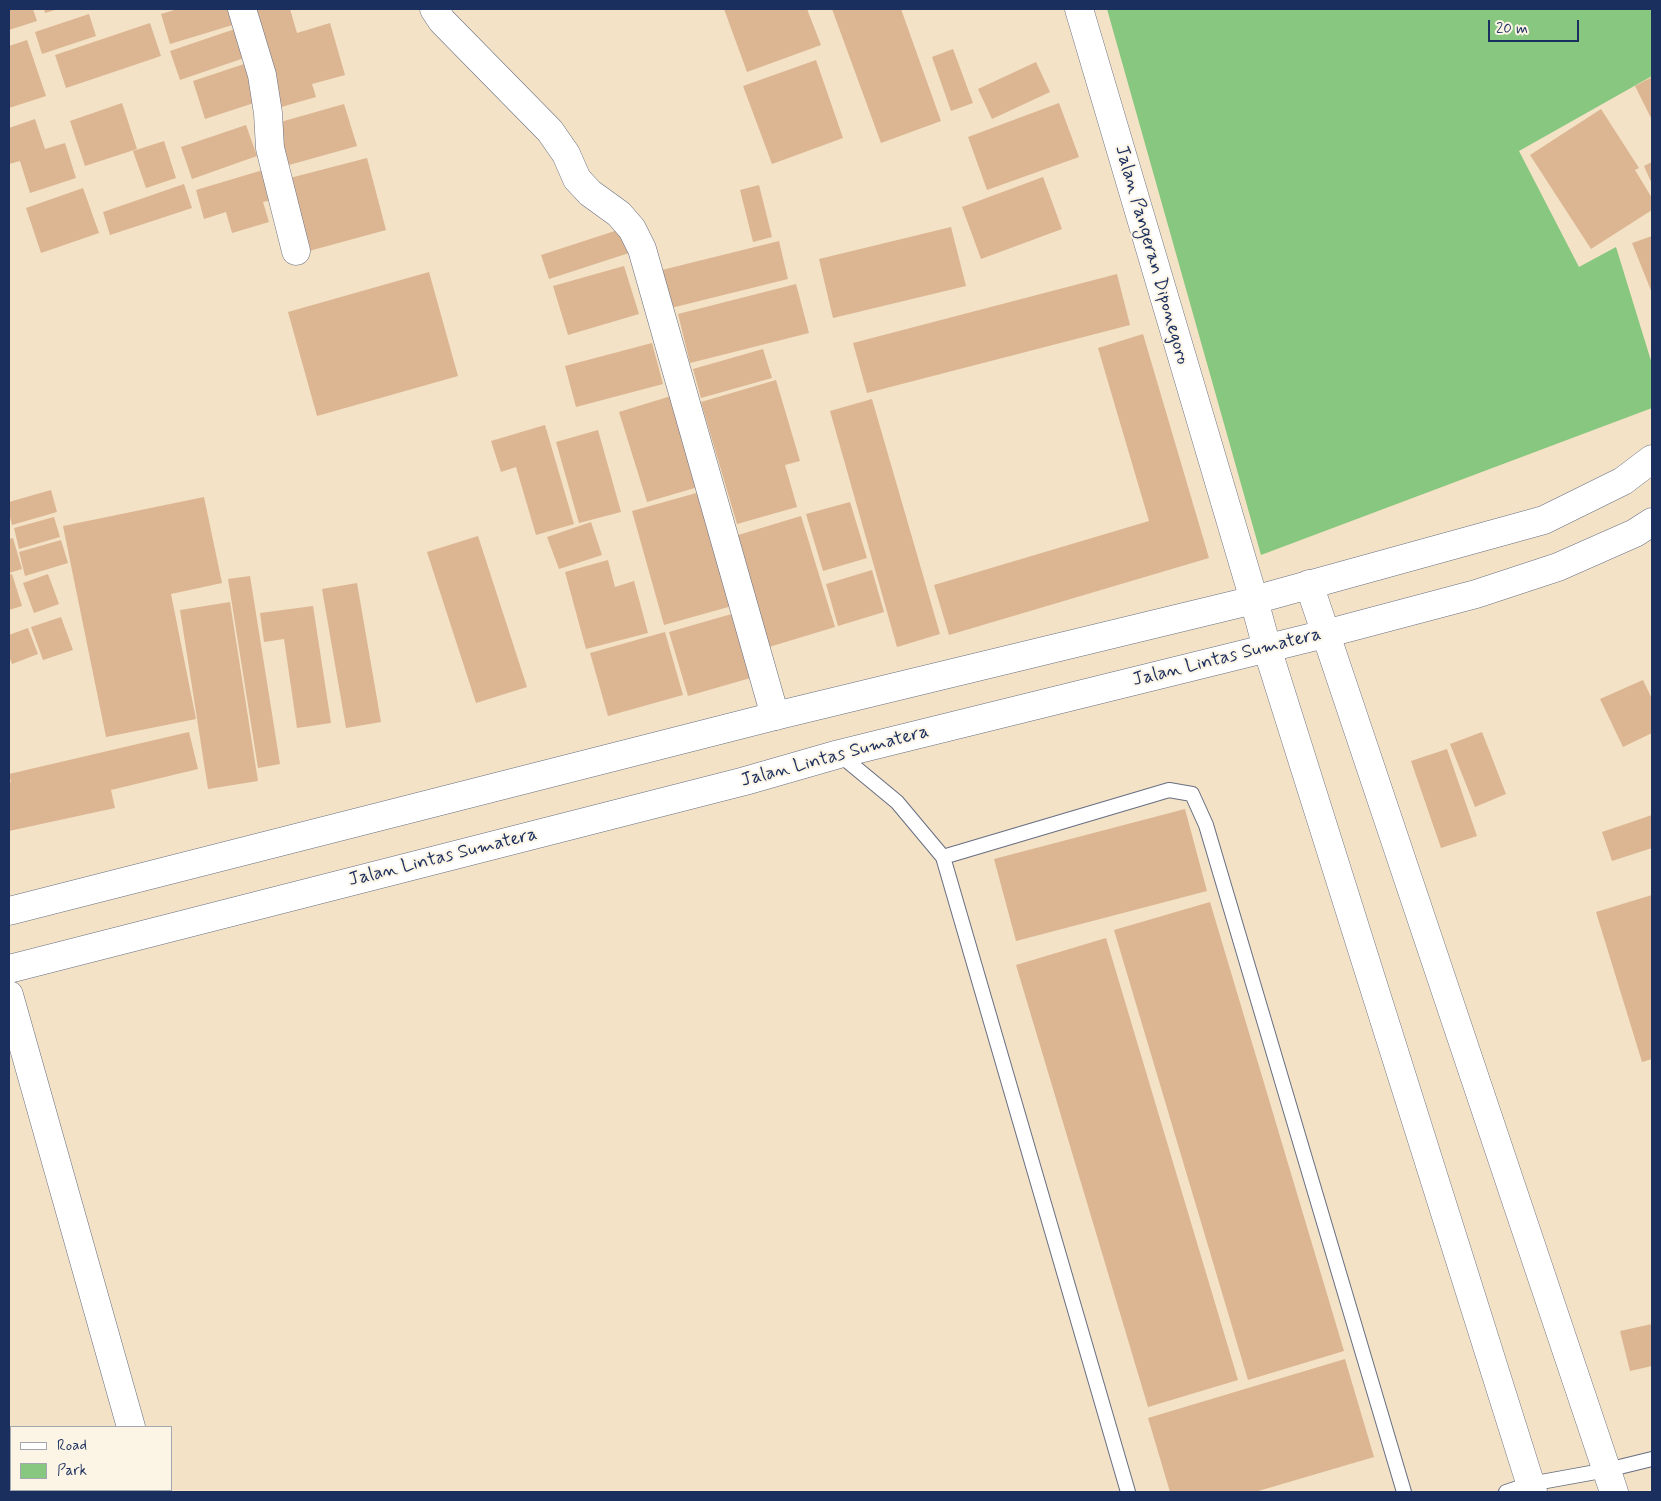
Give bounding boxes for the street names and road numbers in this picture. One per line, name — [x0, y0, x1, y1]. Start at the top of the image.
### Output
street label: Jalan Pangeran Diponegoro — [1109, 143, 1193, 367]
street label: Jalan Lintas Sumatera — [1130, 623, 1324, 693]
street label: Jalan Lintas Sumatera — [738, 721, 932, 793]
street label: Jalan Lintas Sumatera — [346, 823, 540, 893]

